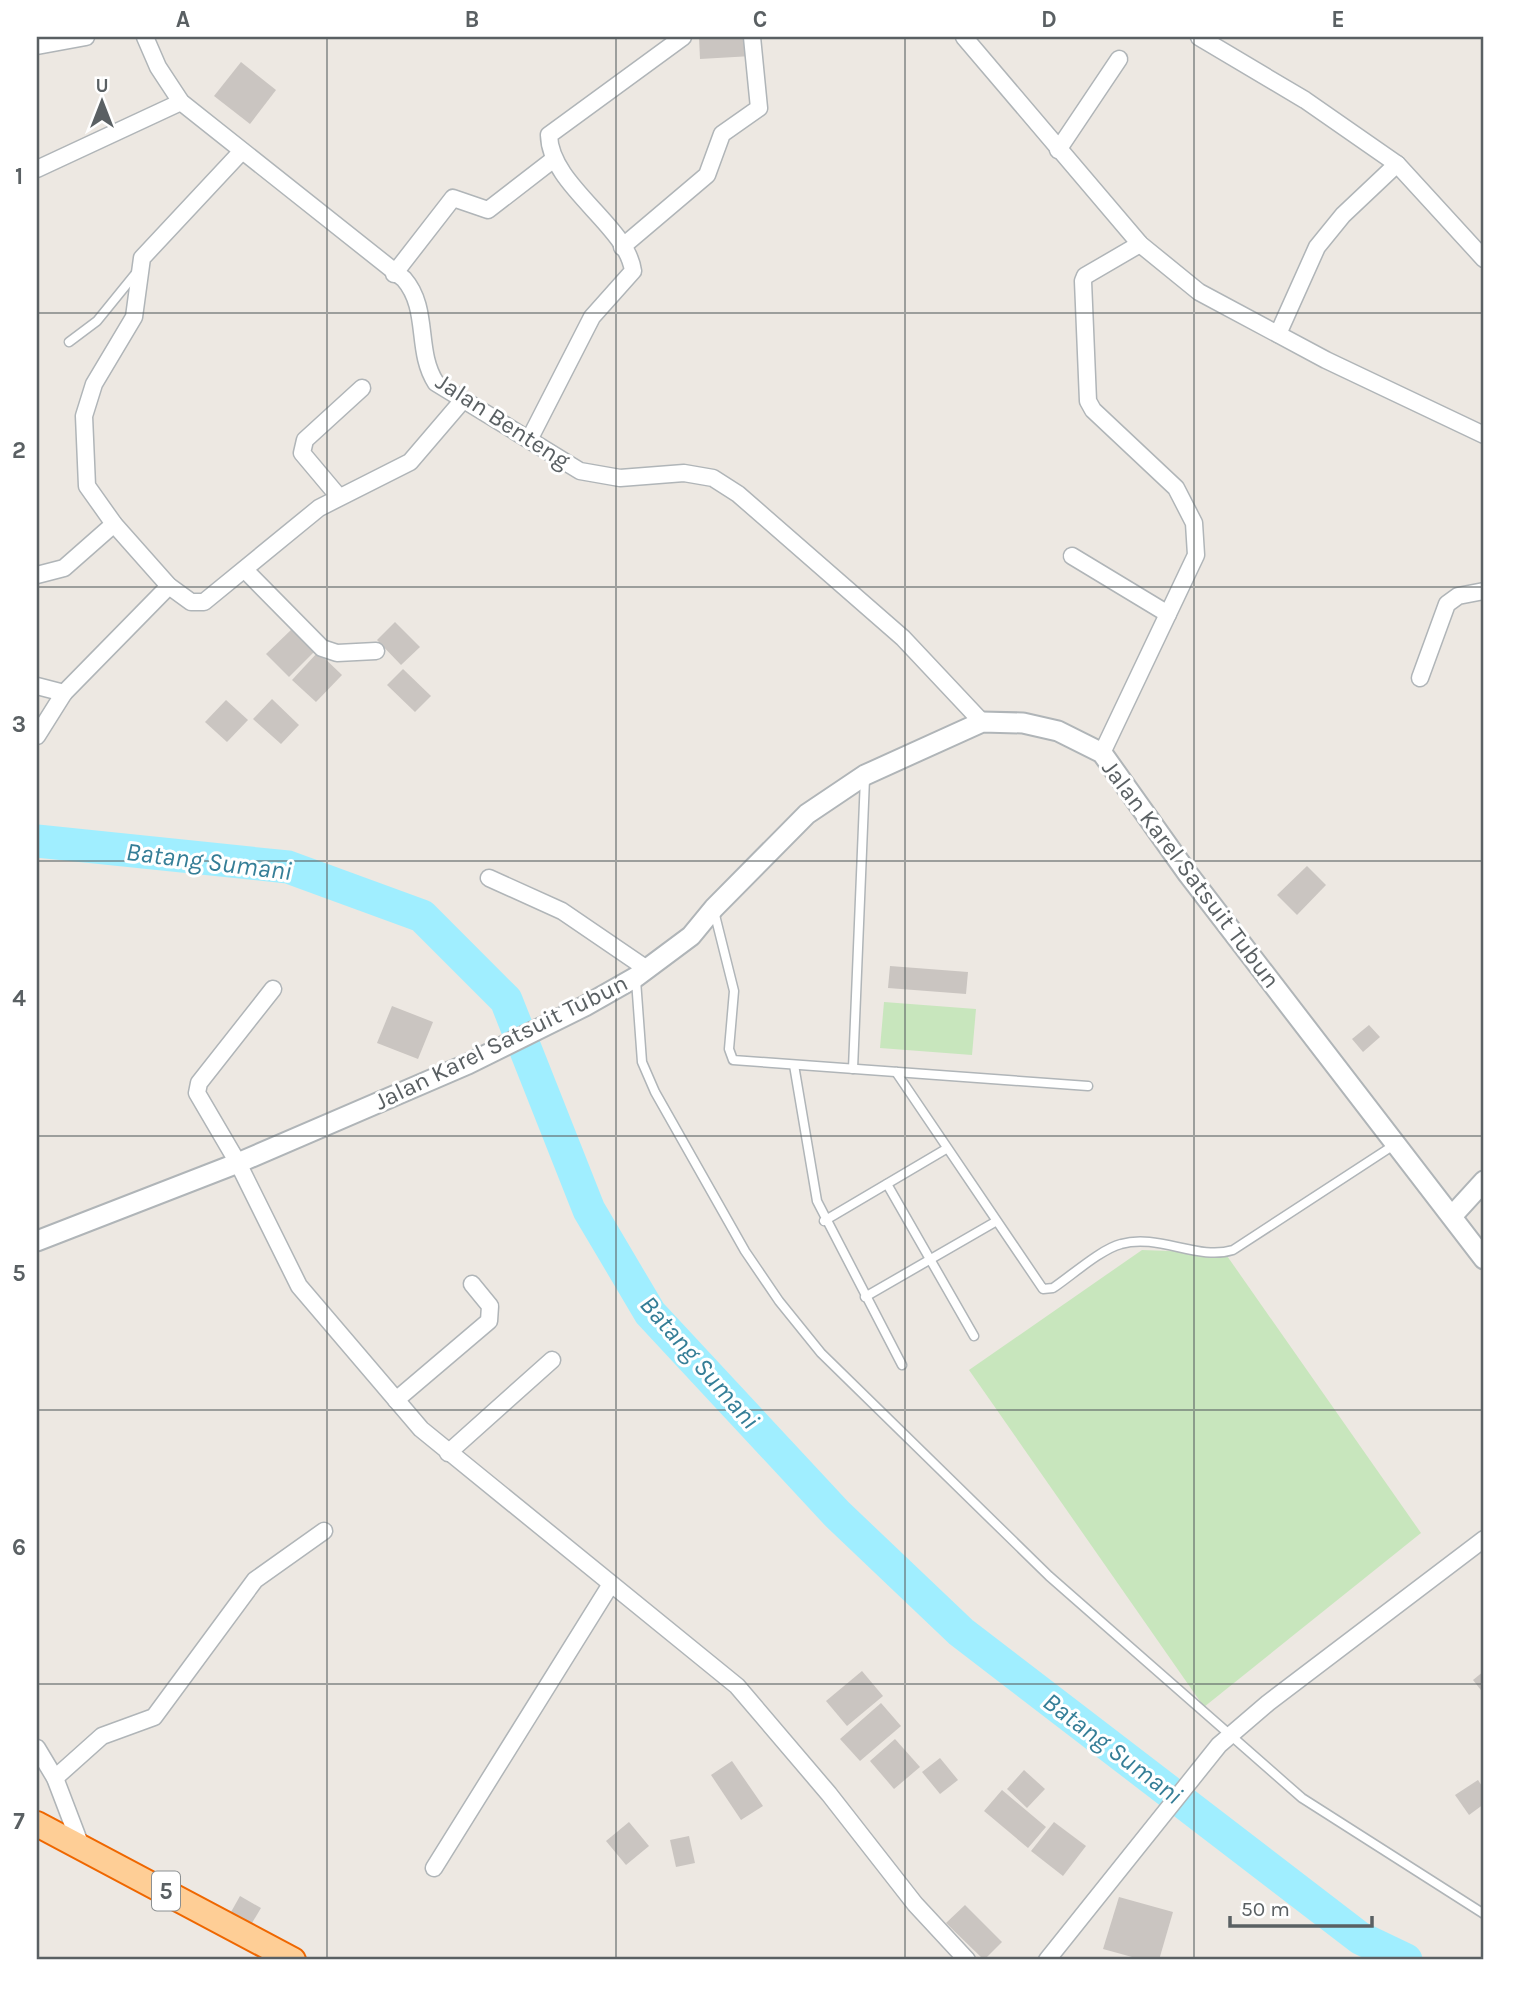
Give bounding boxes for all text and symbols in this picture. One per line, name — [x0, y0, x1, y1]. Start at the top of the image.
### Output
text: A — [176, 6, 190, 33]
text: B — [465, 6, 479, 33]
text: C — [753, 6, 767, 33]
text: D — [1041, 6, 1057, 33]
text: E — [1331, 6, 1345, 33]
north arrow — [66, 66, 136, 136]
text: U — [95, 75, 109, 97]
text: 1 — [15, 163, 23, 190]
street label: Jalan Benteng — [431, 367, 576, 475]
text: 2 — [12, 437, 26, 464]
text: 3 — [12, 711, 26, 738]
street label: Jalan Karel Satsuit Tubun — [1096, 755, 1286, 993]
water label: Batang Sumani — [124, 836, 294, 887]
street label: Jalan Karel Satsuit Tubun — [370, 968, 632, 1116]
text: 4 — [12, 985, 26, 1012]
text: 5 — [12, 1260, 26, 1287]
water label: Batang Sumani — [633, 1289, 766, 1435]
text: 6 — [12, 1534, 26, 1561]
water label: Batang Sumani — [1037, 1686, 1189, 1811]
text: 7 — [13, 1808, 25, 1835]
road number: 5 — [152, 1872, 180, 1910]
scale bar — [1230, 1885, 1372, 1929]
text: 50 m — [1241, 1897, 1290, 1921]

